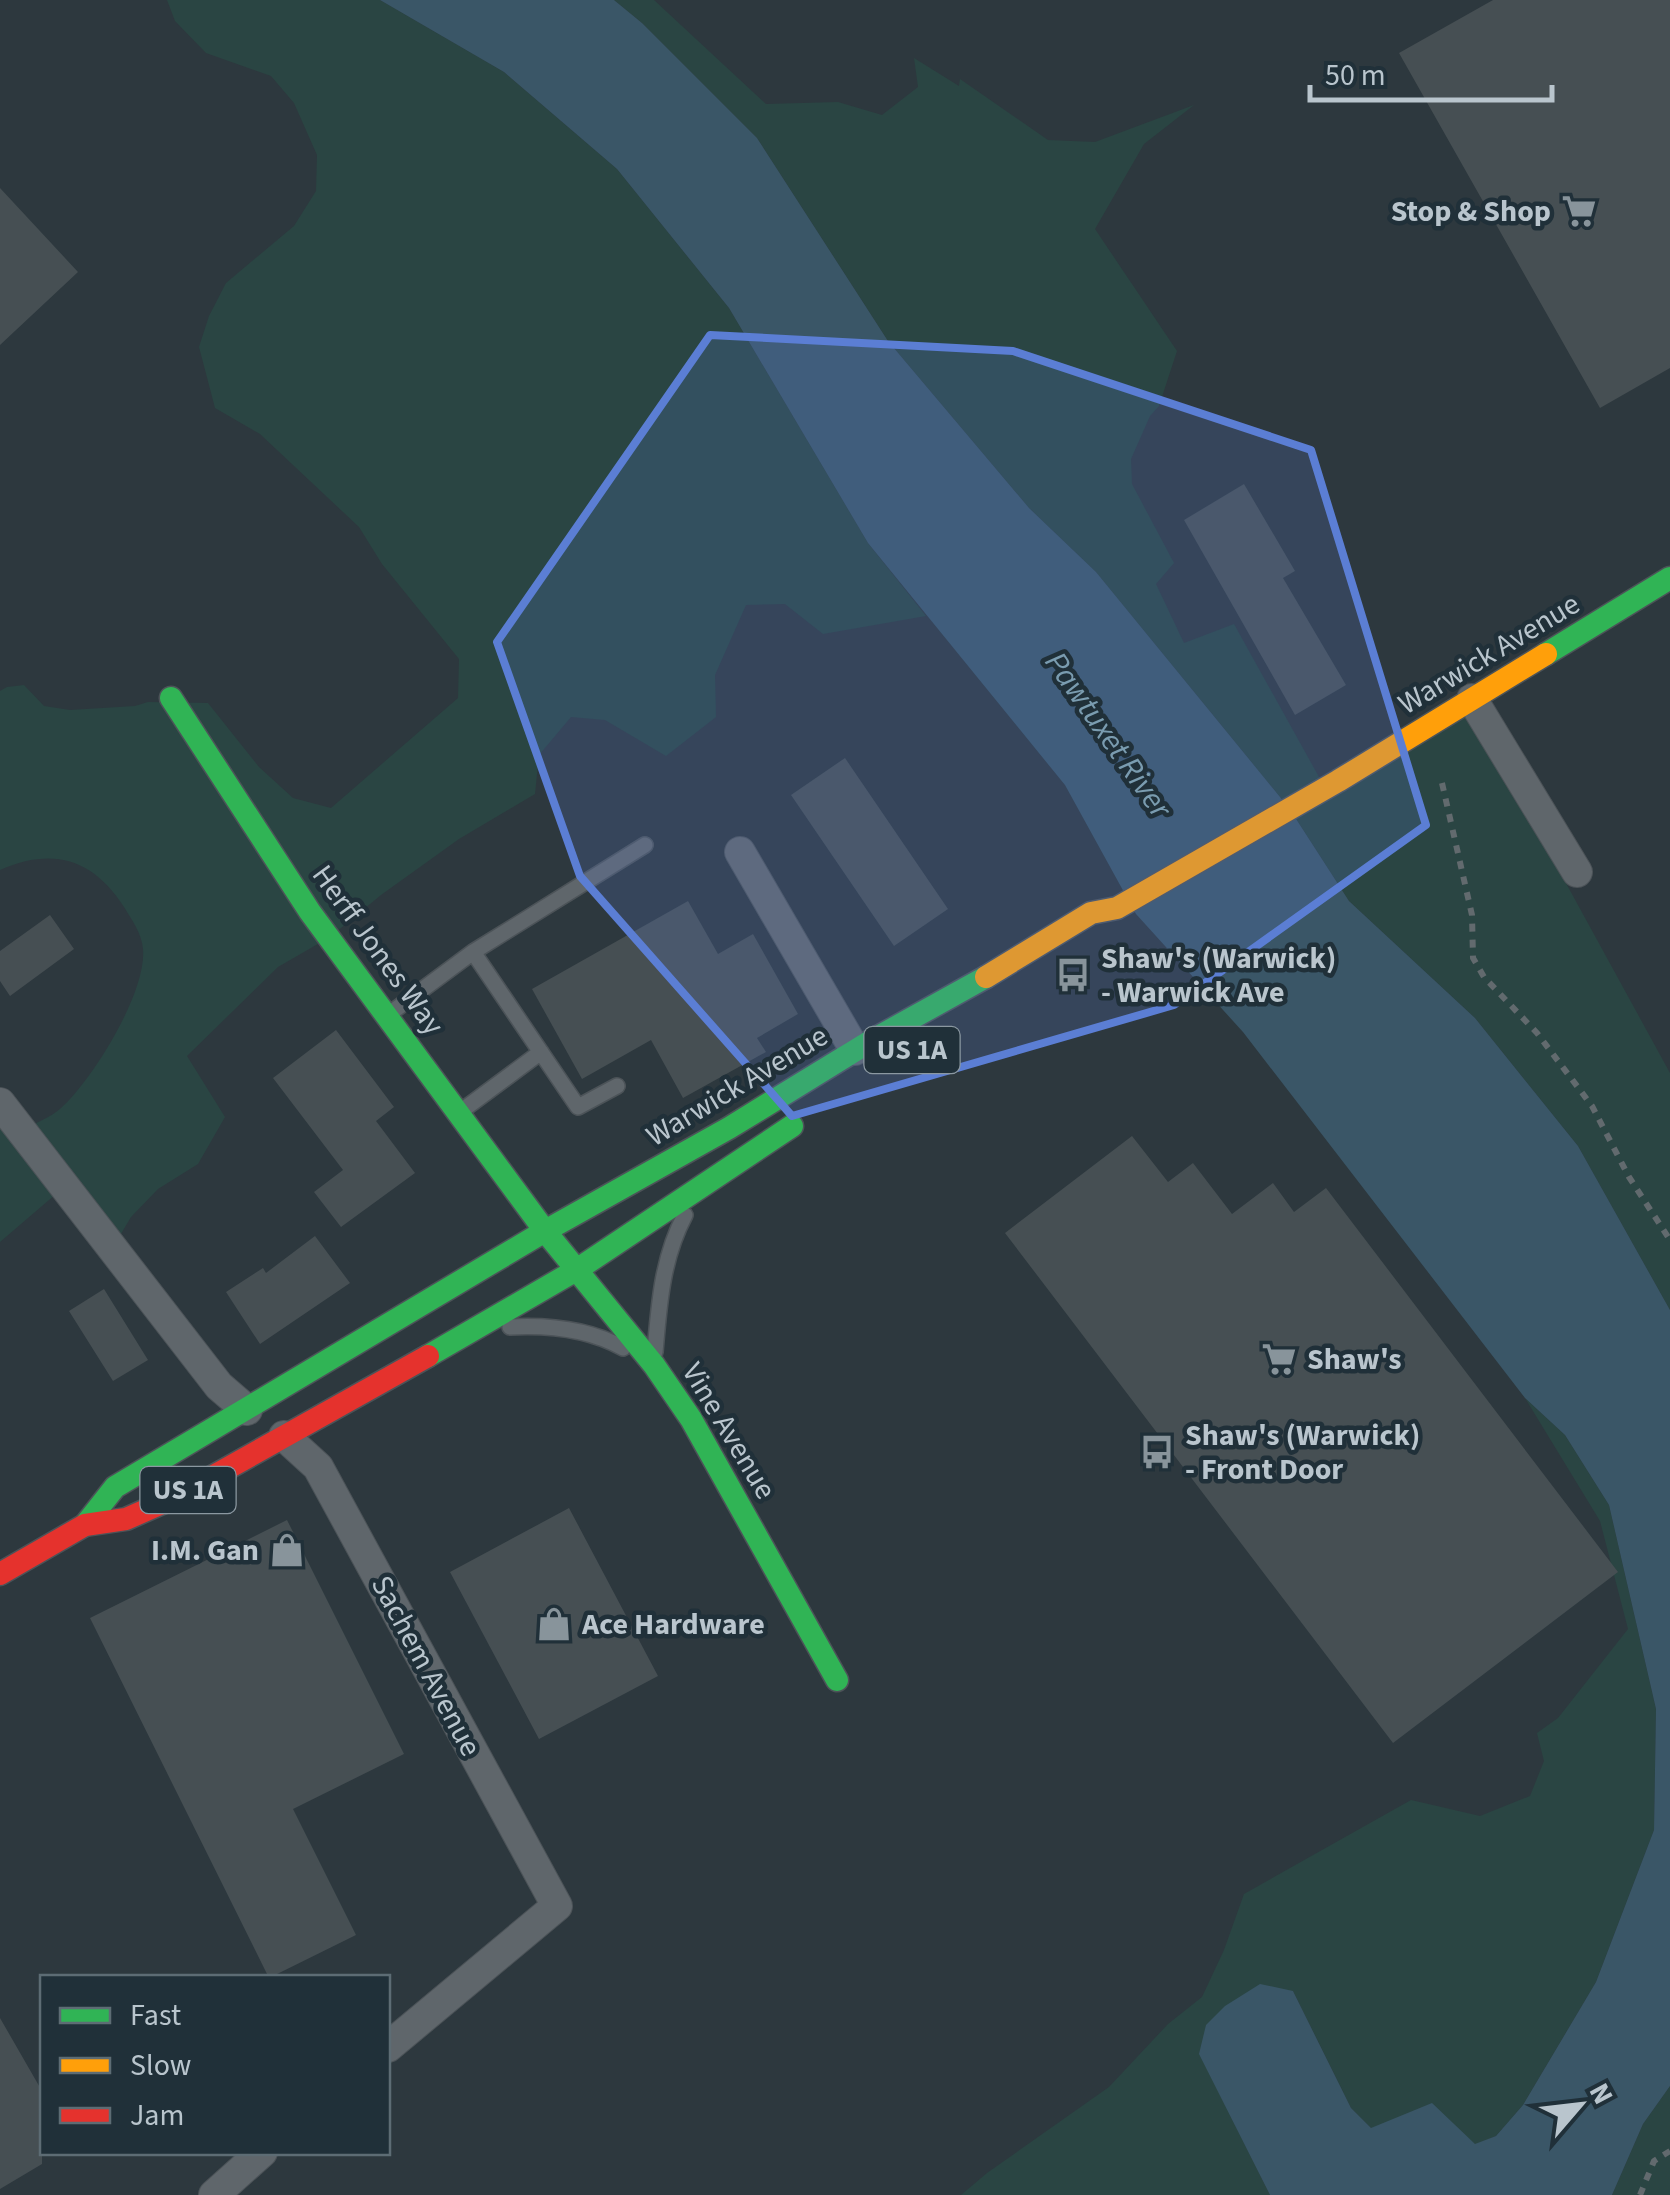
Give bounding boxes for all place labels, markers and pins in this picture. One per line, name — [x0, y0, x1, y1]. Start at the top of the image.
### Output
place label: Stop & Shop — [1391, 190, 1551, 233]
supermarket icon: Stop & Shop — [1560, 192, 1598, 230]
place label: Shaw's (Warwick) - Warwick Ave — [1101, 937, 1336, 1014]
bus stop icon: Shaw's (Warwick) - Warwick Ave — [1054, 956, 1092, 994]
place label: Shaw's — [1307, 1338, 1402, 1381]
supermarket icon: Shaw's — [1260, 1340, 1298, 1378]
place label: Shaw's (Warwick) - Front Door — [1185, 1414, 1420, 1491]
bus stop icon: Shaw's (Warwick) - Front Door — [1138, 1433, 1176, 1471]
place label: I.M. Gan — [151, 1529, 259, 1572]
shop icon: I.M. Gan — [268, 1531, 306, 1569]
place label: Ace Hardware — [581, 1603, 765, 1646]
shop icon: Ace Hardware — [535, 1605, 573, 1643]

